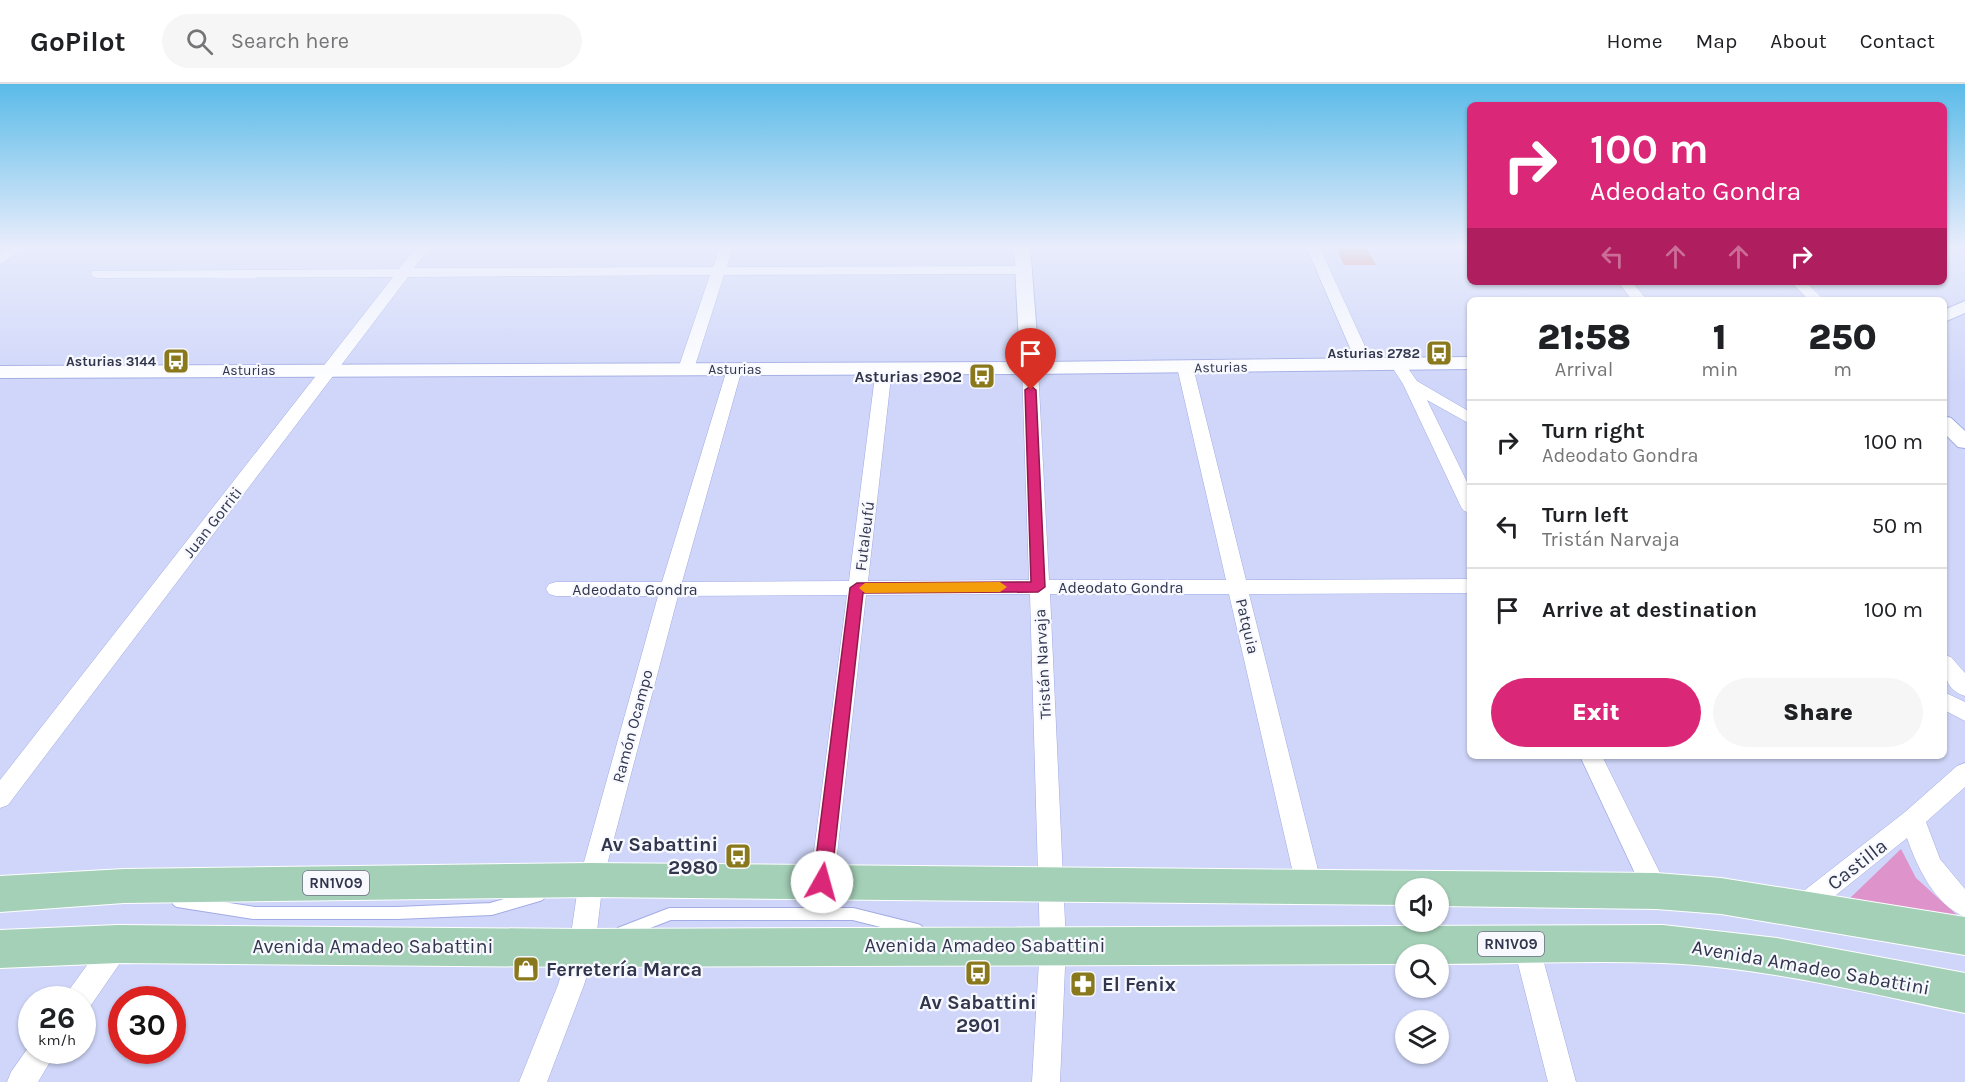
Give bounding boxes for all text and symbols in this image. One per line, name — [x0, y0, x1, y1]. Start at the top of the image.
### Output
search box — [162, 14, 582, 68]
text: GoPilot — [30, 25, 126, 58]
icon: search — [183, 25, 216, 58]
text: Search here — [231, 28, 349, 54]
text: Home — [1607, 29, 1663, 53]
text: Map — [1696, 29, 1737, 53]
text: About — [1770, 29, 1827, 53]
text: Contact — [1860, 29, 1935, 53]
text: 100 m — [1590, 124, 1709, 174]
icon: right — [1491, 126, 1569, 204]
text: Adeodato Gondra — [1590, 175, 1801, 207]
icon: left — [1596, 240, 1629, 273]
icon: ahead — [1659, 240, 1692, 273]
icon: ahead — [1722, 240, 1755, 273]
icon: right — [1785, 240, 1818, 273]
text: 21:58 — [1537, 316, 1631, 358]
text: 1 — [1713, 316, 1727, 358]
text: 250 — [1808, 316, 1877, 358]
pin — [1005, 328, 1056, 390]
icon: arrive — [1014, 337, 1047, 370]
bus stop icon: Asturias 2782 — [1424, 338, 1454, 368]
place label: Asturias 2782 — [1327, 345, 1420, 362]
bus stop icon: Asturias 3144 — [161, 346, 191, 376]
place label: Asturias 3144 — [66, 353, 157, 370]
text: Arrival — [1555, 358, 1613, 381]
text: min — [1701, 358, 1738, 381]
text: m — [1833, 358, 1852, 381]
street label: Asturias — [1194, 359, 1248, 376]
street label: Asturias — [708, 361, 762, 378]
bus stop icon: Asturias 2902 — [967, 361, 997, 391]
street label: Asturias — [222, 362, 276, 379]
place label: Asturias 2902 — [855, 367, 962, 386]
text: Turn right — [1542, 418, 1645, 444]
icon: right — [1491, 426, 1524, 459]
text: 100 m — [1864, 429, 1923, 455]
text: Adeodato Gondra — [1542, 444, 1699, 467]
street label: Juan Gorriti — [179, 483, 246, 561]
street label: Futaleufú — [851, 500, 878, 572]
text: Turn left — [1542, 502, 1629, 528]
icon: left — [1491, 510, 1524, 543]
text: 50 m — [1872, 513, 1923, 539]
text: Tristán Narvaja — [1542, 528, 1680, 551]
street label: Adeodato Gondra — [1058, 578, 1184, 597]
street label: Adeodato Gondra — [572, 580, 698, 599]
icon: arrive — [1491, 594, 1524, 627]
street label: Patquia — [1232, 597, 1263, 656]
text: Arrive at destination — [1542, 597, 1757, 623]
text: 100 m — [1864, 597, 1923, 623]
street label: Tristán Narvaja — [1030, 608, 1055, 720]
street label: Ramón Ocampo — [608, 668, 657, 785]
button: Exit — [1491, 678, 1701, 747]
button: Share — [1713, 678, 1923, 747]
place label: Av Sabattini 2980 — [601, 833, 718, 879]
street label: Castilla — [1823, 834, 1892, 895]
bus stop icon: Av Sabattini 2980 — [723, 841, 753, 871]
position arrow — [790, 850, 854, 914]
road number: RN1V09 — [303, 871, 369, 895]
map controls — [1395, 878, 1449, 1064]
button: sound — [1395, 878, 1449, 932]
road number: RN1V09 — [1478, 932, 1544, 956]
street label: Avenida Amadeo Sabattini — [864, 934, 1106, 957]
street label: Avenida Amadeo Sabattini — [252, 935, 494, 958]
street label: Avenida Amadeo Sabattini — [1690, 935, 1932, 1000]
button: search — [1395, 944, 1449, 998]
shop icon: Ferretería Marca — [511, 954, 541, 984]
place label: Ferretería Marca — [546, 958, 702, 981]
bus stop icon: Av Sabattini 2901 — [963, 958, 993, 988]
pharmacy icon: El Fenix — [1068, 969, 1098, 999]
place label: El Fenix — [1102, 973, 1176, 996]
speed limit sign: 30 — [108, 986, 186, 1064]
place label: Av Sabattini 2901 — [919, 991, 1037, 1037]
text: 26 — [39, 1000, 75, 1036]
button: layers — [1395, 1010, 1449, 1064]
text: km/h — [38, 1031, 76, 1049]

